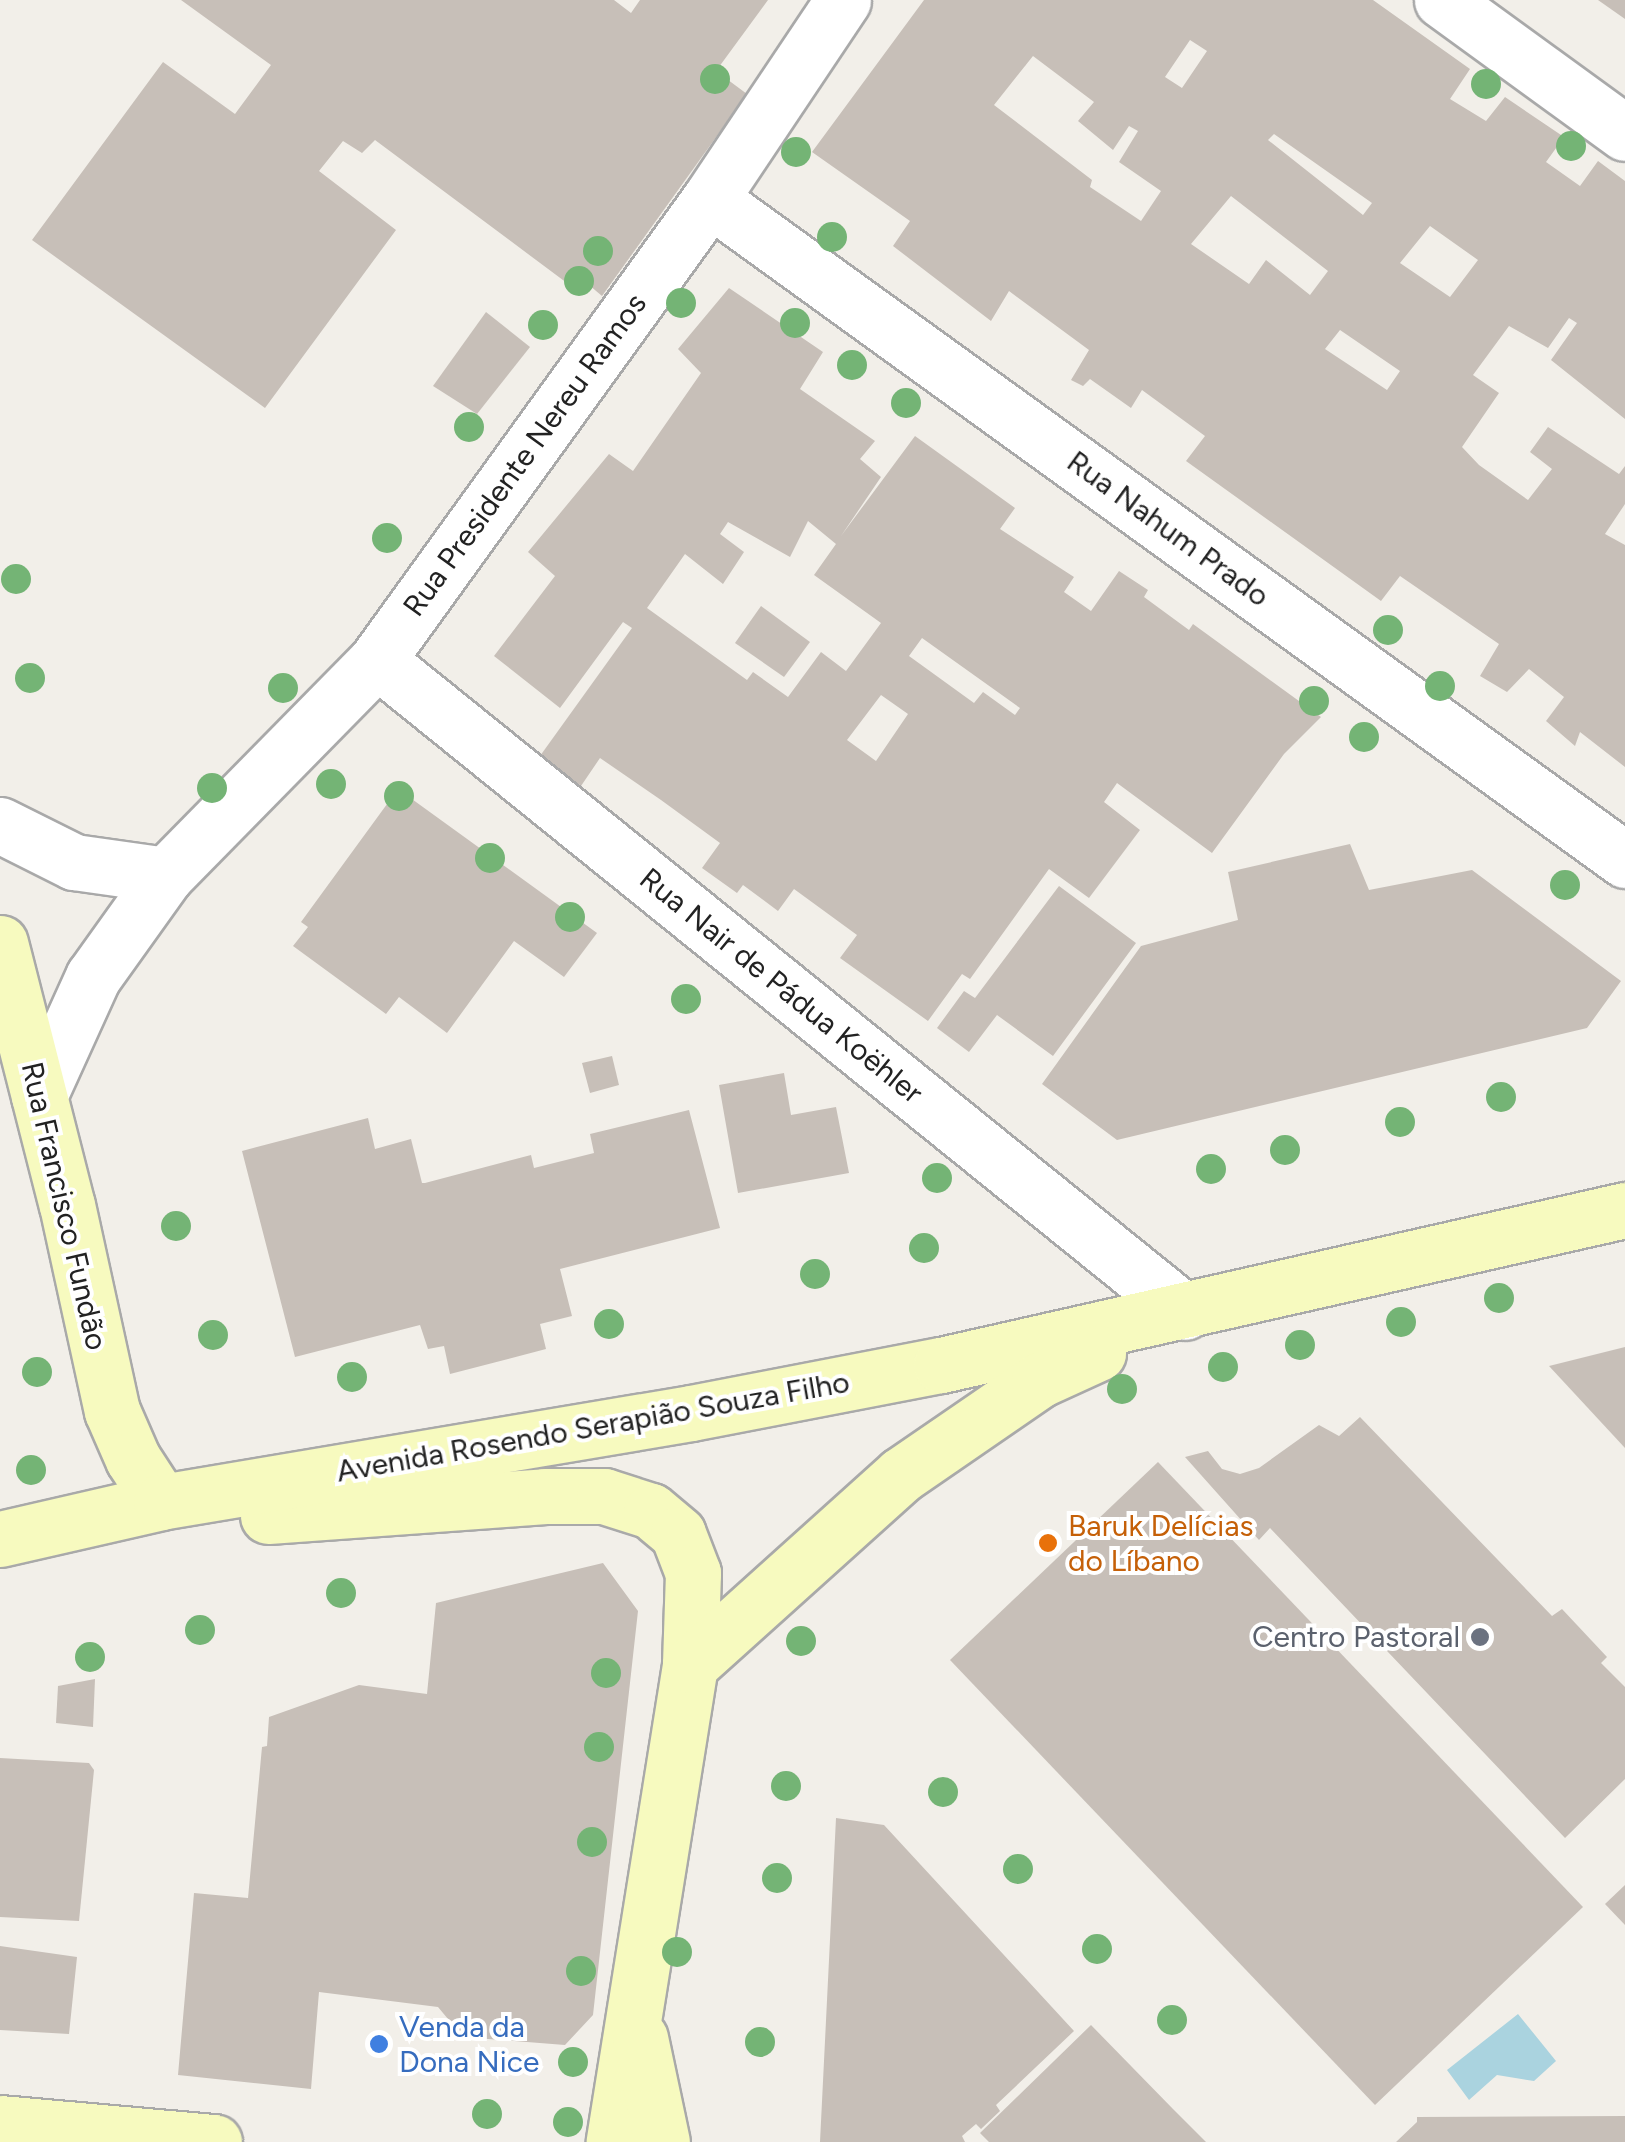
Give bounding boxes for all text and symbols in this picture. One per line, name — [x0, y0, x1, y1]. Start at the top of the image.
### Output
street label: Rua Presidente Nereu Ramos — [396, 287, 654, 623]
street label: Rua Nahum Prado — [1060, 444, 1276, 614]
street label: Rua Nair de Pádua Koëhler — [632, 861, 930, 1111]
street label: Rua Francisco Fundão — [13, 1059, 115, 1353]
street label: Avenida Rosendo Serapião Souza Filho — [334, 1364, 852, 1490]
place label: Baruk Delícias do Líbano — [1068, 1508, 1254, 1578]
marker: Baruk Delícias do Líbano — [1037, 1532, 1059, 1554]
place label: Centro Pastoral — [1252, 1619, 1460, 1655]
marker: Centro Pastoral — [1469, 1626, 1491, 1648]
place label: Venda da Dona Nice — [399, 2009, 539, 2080]
marker: Venda da Dona Nice — [368, 2033, 390, 2055]

